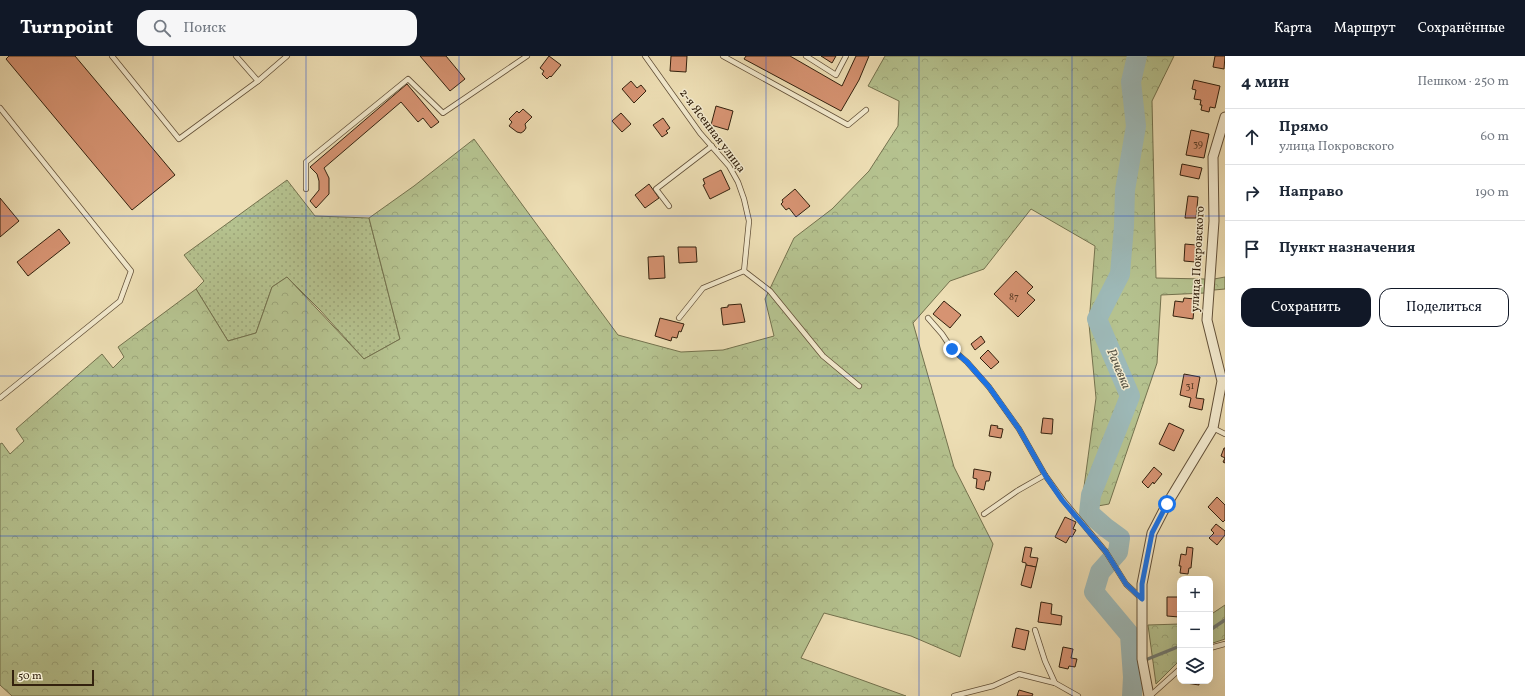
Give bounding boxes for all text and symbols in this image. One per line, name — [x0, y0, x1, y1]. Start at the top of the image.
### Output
search box — [137, 10, 417, 46]
text: Turnpoint — [20, 15, 113, 41]
icon: search — [151, 17, 173, 39]
text: Поиск — [183, 18, 226, 39]
text: Карта — [1274, 19, 1312, 38]
text: Маршрут — [1334, 19, 1396, 38]
text: Сохранённые — [1418, 19, 1505, 38]
text: 4 мин — [1241, 71, 1289, 94]
text: Пешком · 250 m — [1417, 73, 1509, 91]
street label: 2-я Ясенная улица — [675, 86, 749, 176]
text: Прямо — [1279, 117, 1328, 138]
icon: ahead — [1241, 126, 1263, 148]
text: 60 m — [1481, 128, 1509, 146]
house number: 39 — [1193, 137, 1203, 151]
text: улица Покровского — [1279, 138, 1394, 156]
icon: right — [1241, 182, 1263, 204]
text: Направо — [1279, 182, 1343, 203]
text: 190 m — [1475, 184, 1509, 202]
street label: улица Покровского — [1187, 205, 1209, 313]
icon: arrive — [1241, 238, 1263, 260]
text: Пункт назначения — [1279, 238, 1415, 259]
button: Сохранить — [1241, 288, 1371, 327]
button: Поделиться — [1379, 288, 1509, 327]
house number: 87 — [1009, 290, 1019, 304]
route end — [943, 340, 961, 358]
water label: Рачевка — [1101, 346, 1135, 392]
house number: 31 — [1185, 379, 1195, 393]
route start — [1158, 495, 1176, 513]
map controls — [1177, 576, 1213, 684]
button: + — [1177, 576, 1213, 612]
button: − — [1177, 612, 1213, 648]
button: layers — [1177, 648, 1213, 684]
scale bar — [12, 668, 94, 687]
text: 50 m — [18, 669, 42, 684]

